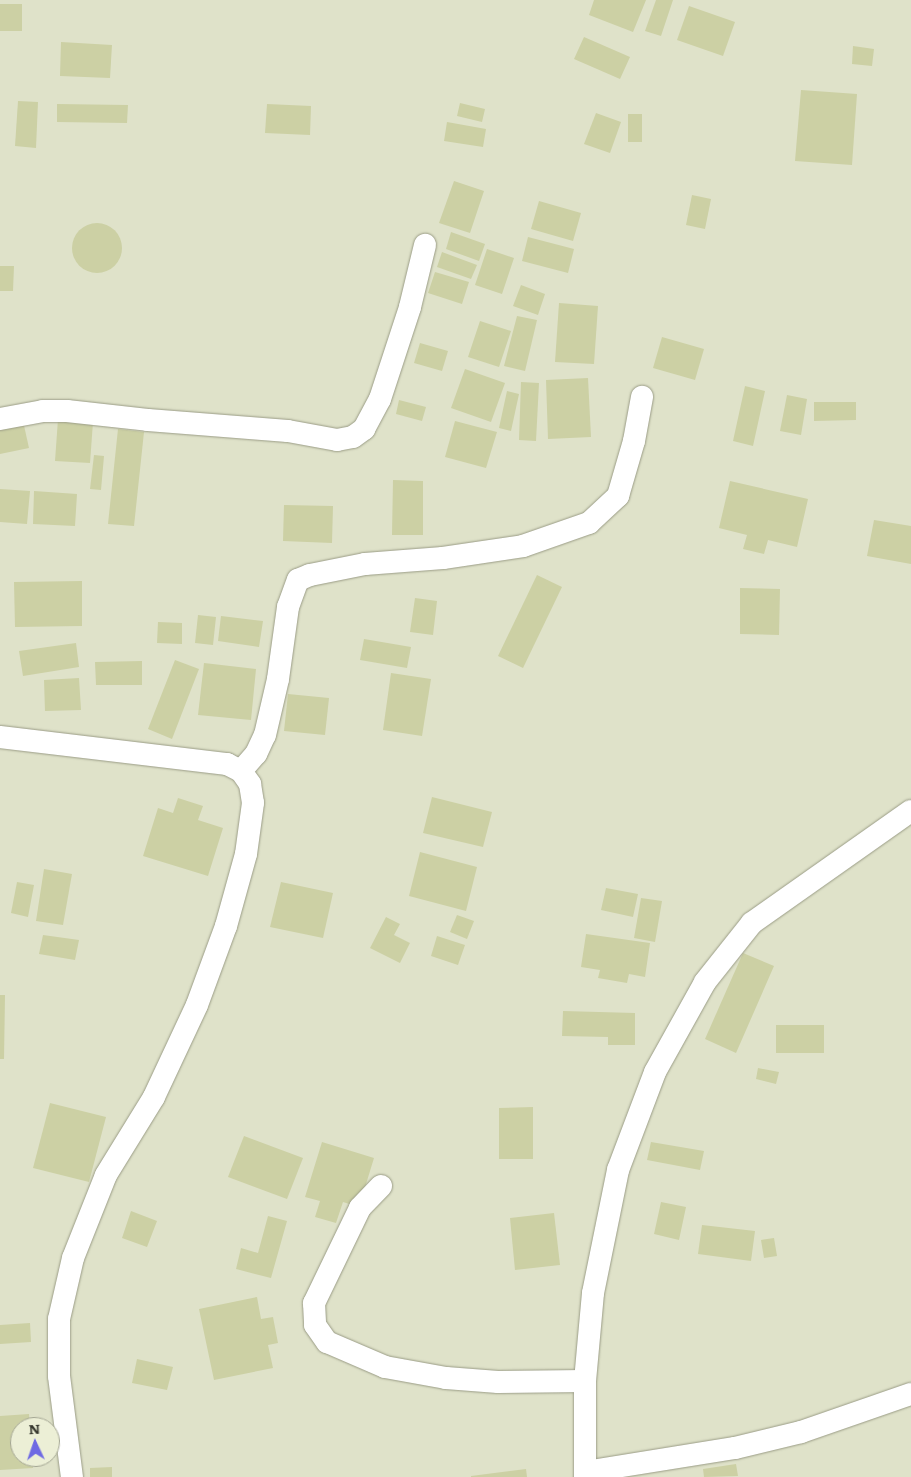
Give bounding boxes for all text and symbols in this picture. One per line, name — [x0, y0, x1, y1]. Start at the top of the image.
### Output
north arrow — [10, 1417, 60, 1467]
text: N — [28, 1418, 41, 1438]

